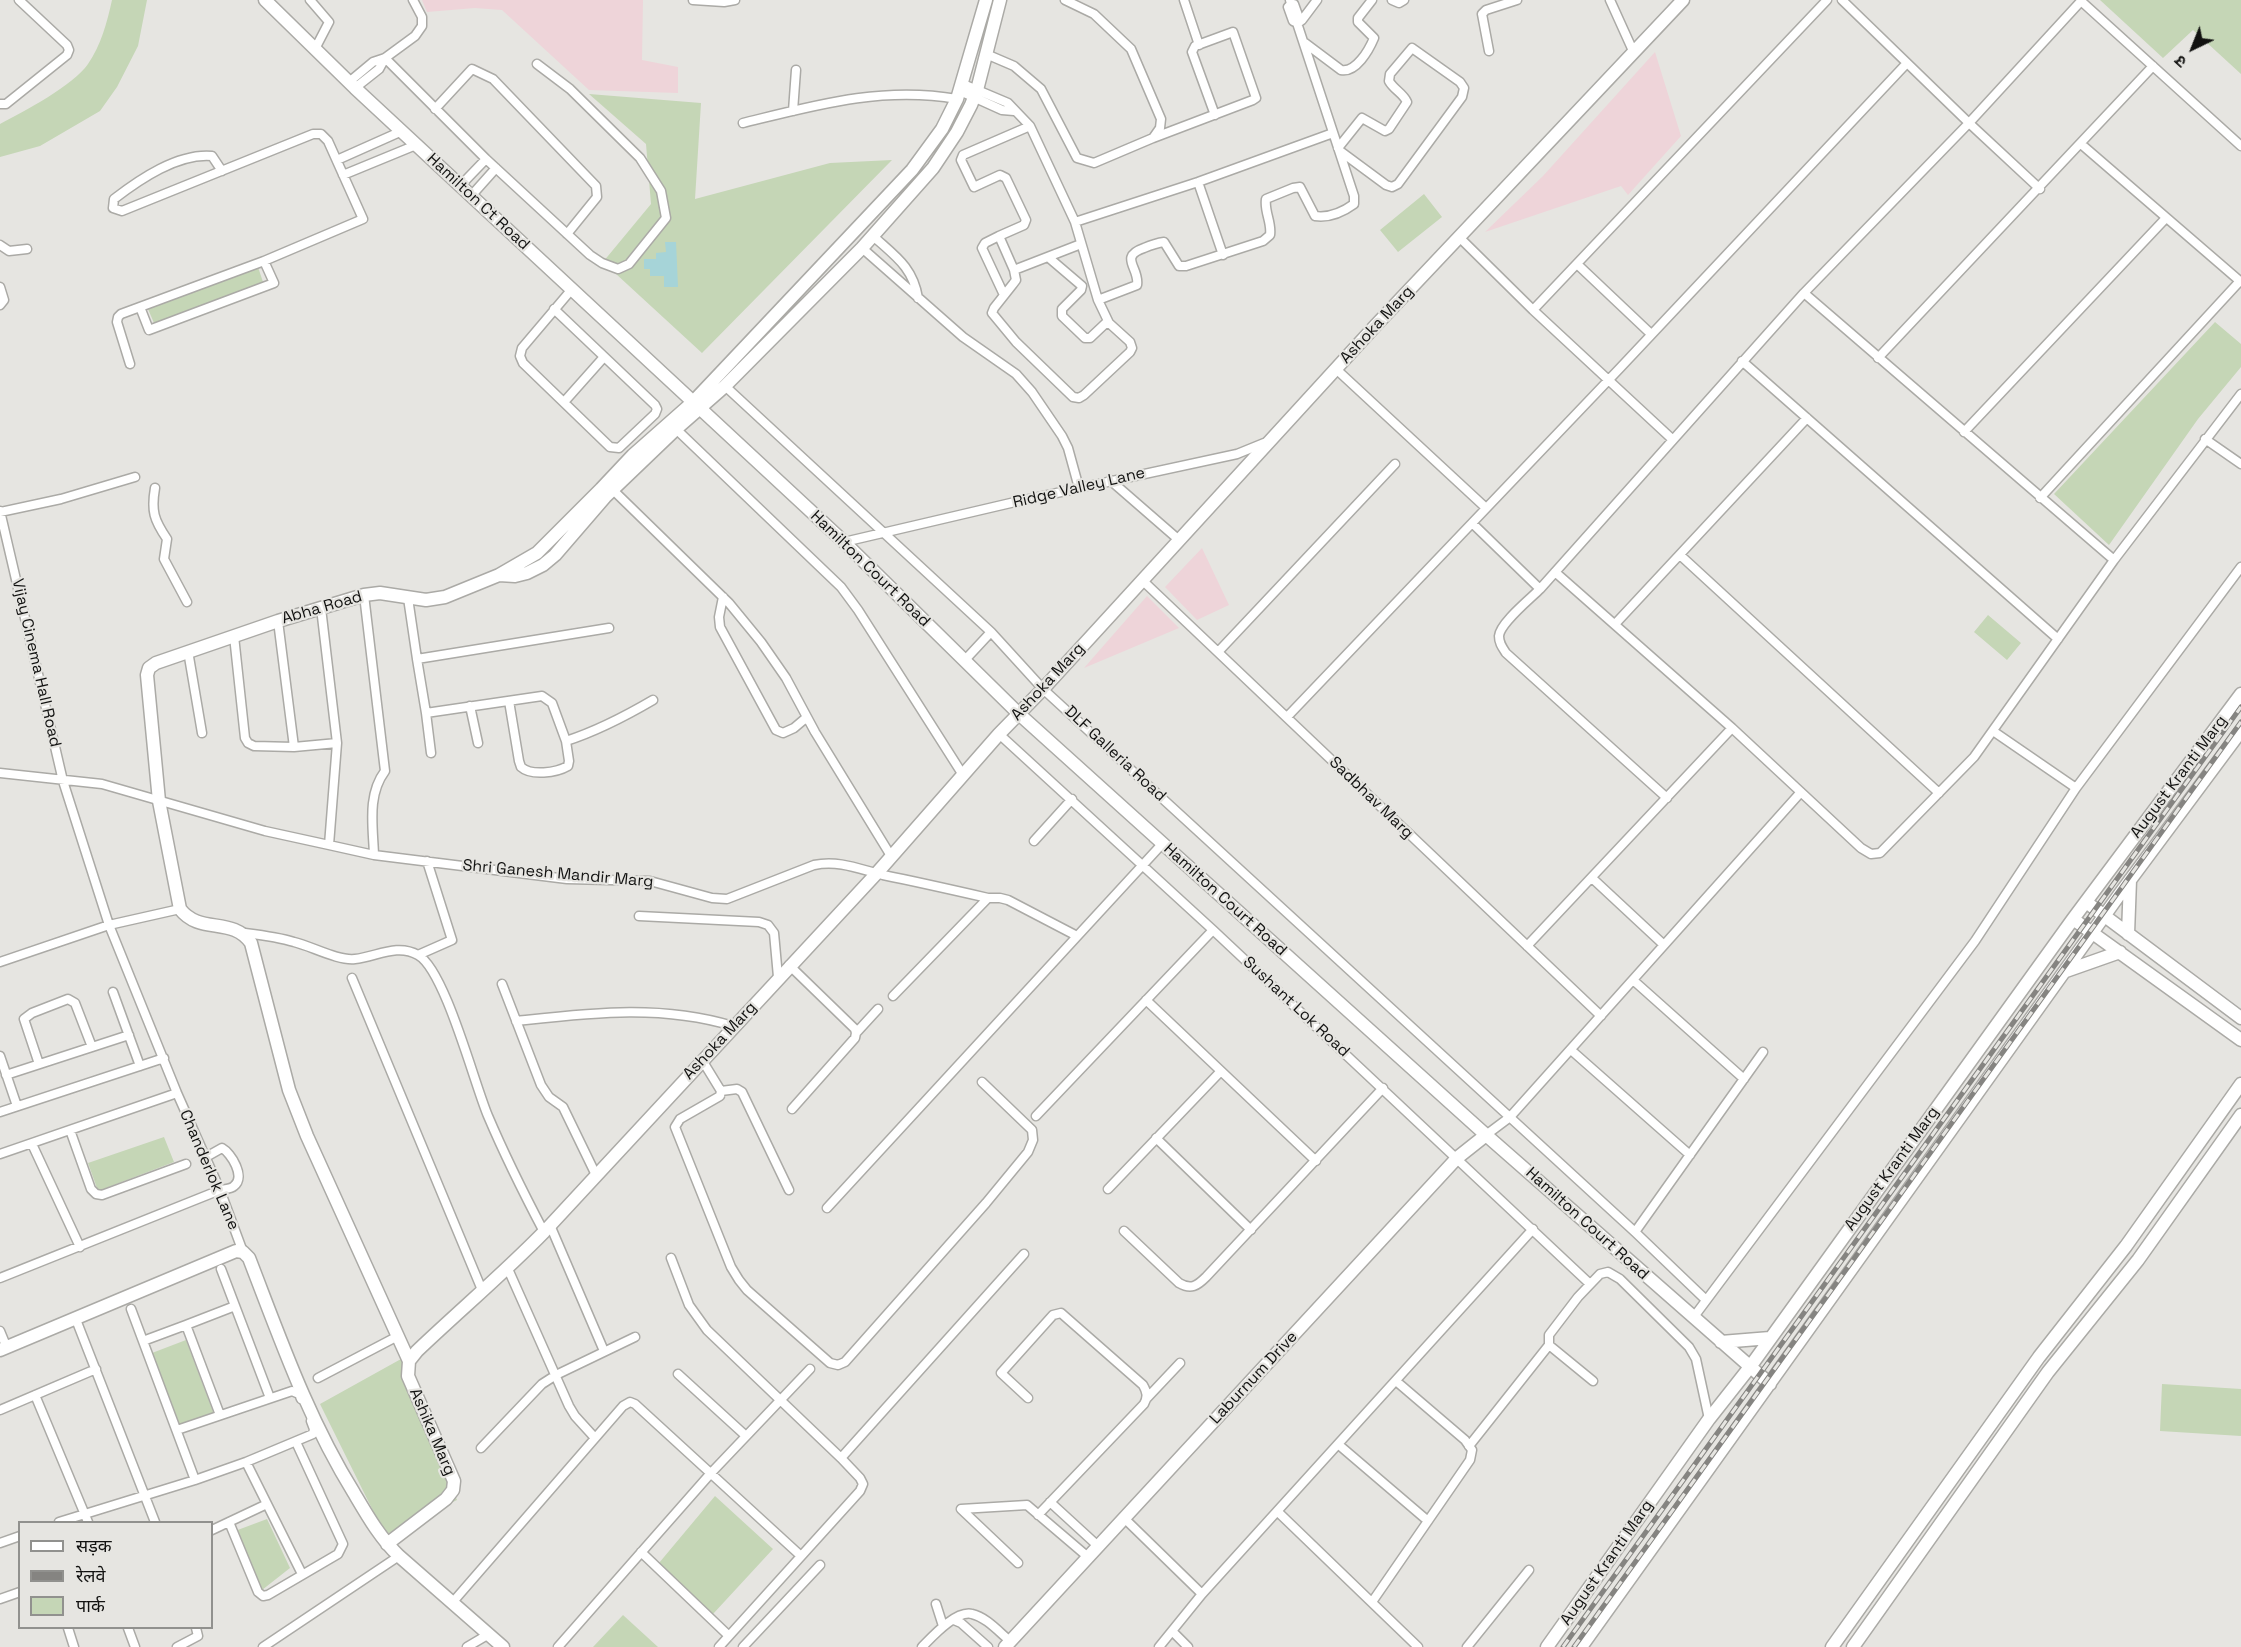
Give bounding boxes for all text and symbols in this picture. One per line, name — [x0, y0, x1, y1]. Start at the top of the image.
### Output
north arrow — [2163, 18, 2223, 78]
text: उ — [2170, 51, 2191, 72]
street label: Hamilton Ct Road — [423, 150, 533, 254]
street label: Ashoka Marg — [1336, 282, 1418, 368]
street label: Ridge Valley Lane — [1011, 463, 1147, 513]
street label: Hamilton Court Road — [806, 507, 934, 631]
street label: Vijay Cinema Hall Road — [7, 577, 65, 749]
street label: Abha Road — [280, 587, 364, 629]
street label: Ashoka Marg — [1007, 639, 1089, 725]
street label: DLF Galleria Road — [1060, 702, 1170, 806]
street label: August Kranti Marg — [2127, 712, 2231, 842]
street label: Sadbhav Marg — [1325, 753, 1417, 843]
street label: Hamilton Court Road — [1160, 840, 1290, 960]
street label: Shri Ganesh Mandir Marg — [462, 856, 654, 892]
street label: Sushant Lok Road — [1239, 953, 1353, 1061]
street label: Ashoka Marg — [679, 998, 761, 1084]
street label: August Kranti Marg — [1841, 1103, 1943, 1235]
street label: Chanderlok Lane — [175, 1107, 243, 1233]
street label: Hamilton Court Road — [1522, 1164, 1652, 1284]
street label: Laburnum Drive — [1206, 1328, 1302, 1428]
street label: Ashika Marg — [405, 1385, 459, 1479]
street label: August Kranti Marg — [1557, 1497, 1657, 1629]
legend — [18, 1521, 213, 1629]
text: सड़क — [76, 1534, 112, 1557]
text: रेलवे — [76, 1564, 106, 1587]
text: पार्क — [76, 1594, 105, 1617]

